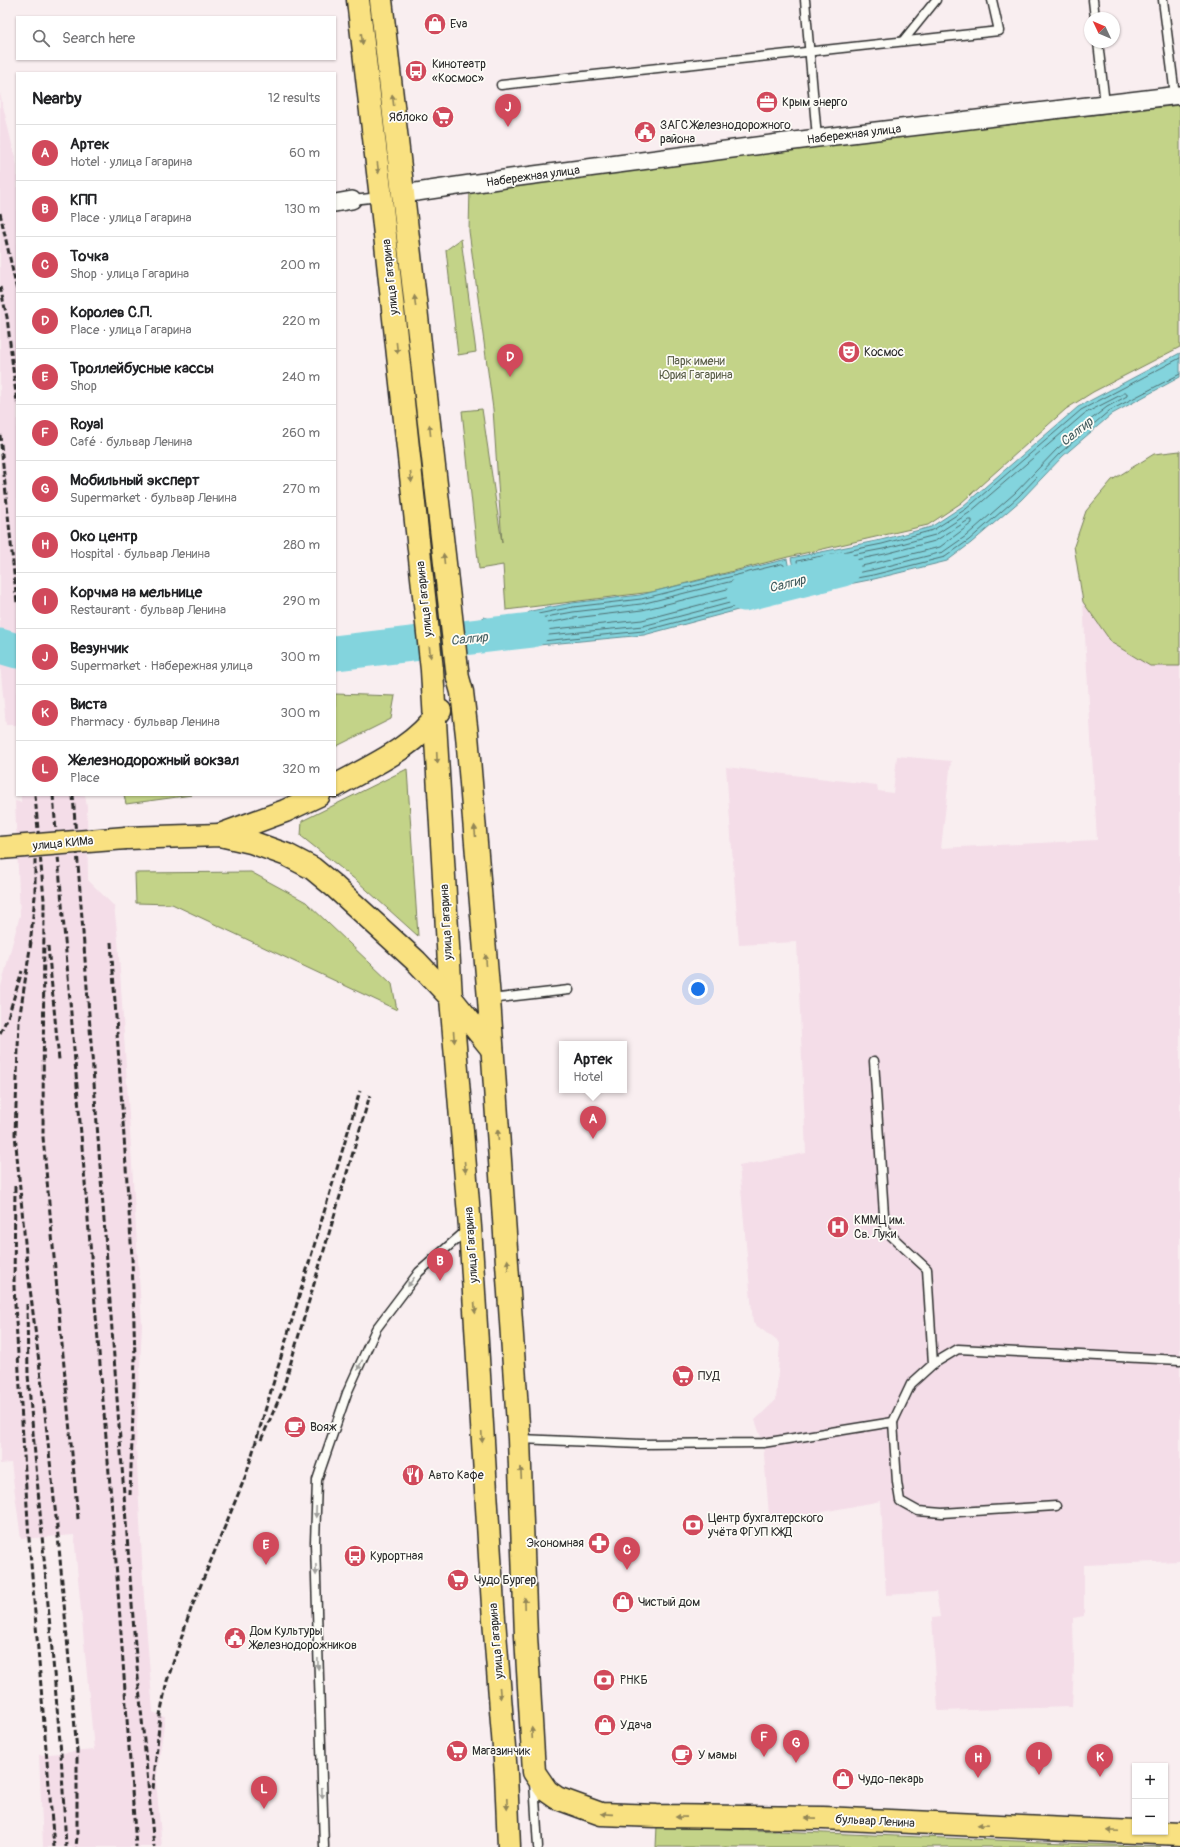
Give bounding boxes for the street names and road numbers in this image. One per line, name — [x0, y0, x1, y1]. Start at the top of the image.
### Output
street label: Набережная улица — [806, 121, 902, 148]
street label: Набережная улица — [485, 162, 581, 191]
street label: улица Гагарина — [379, 238, 402, 317]
street label: улица Гагарина — [413, 560, 436, 639]
street label: улица КИМа — [31, 833, 94, 854]
street label: улица Гагарина — [437, 883, 456, 961]
street label: улица Гагарина — [461, 1206, 482, 1284]
street label: улица Гагарина — [486, 1602, 507, 1680]
street label: бульвар Ленина — [835, 1812, 916, 1831]

